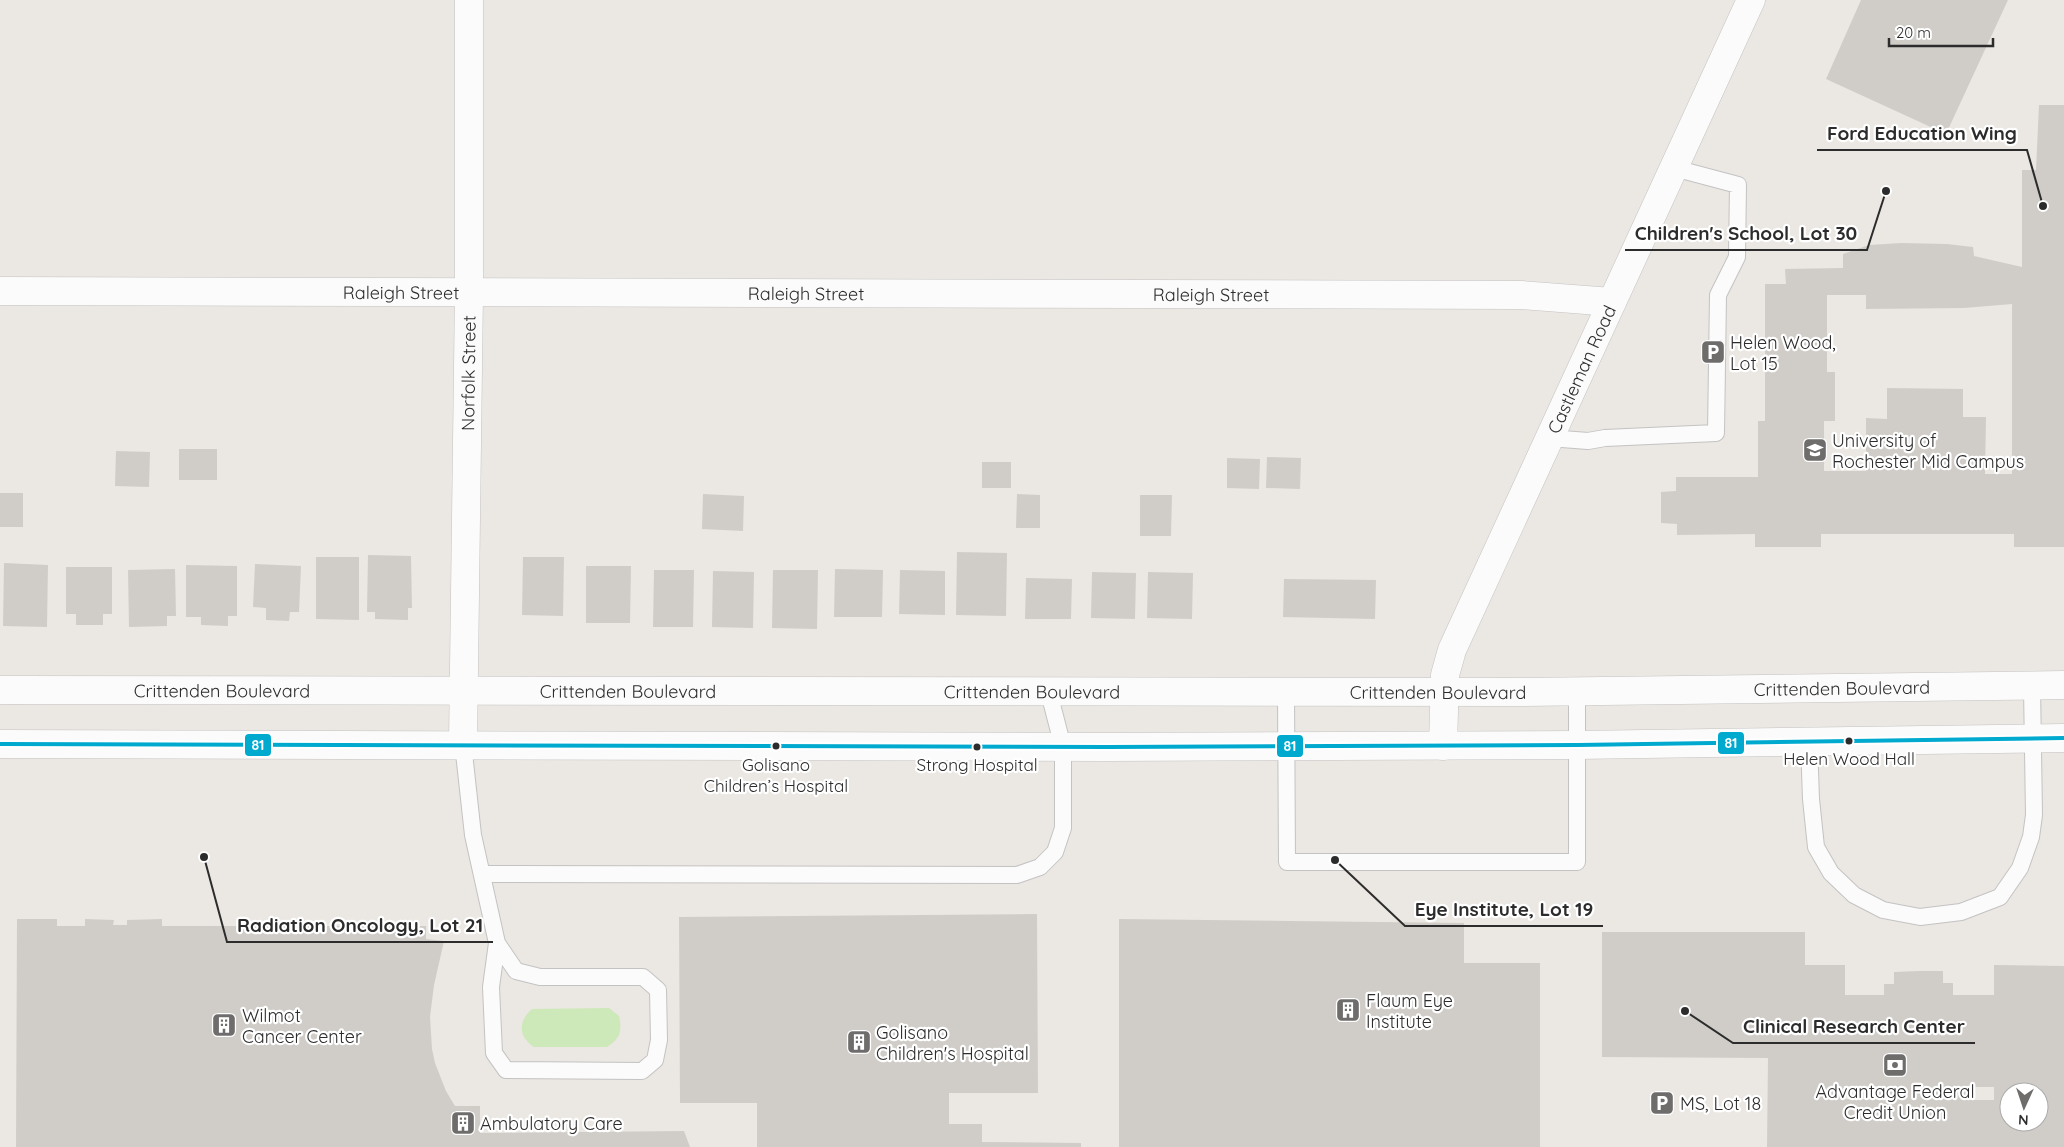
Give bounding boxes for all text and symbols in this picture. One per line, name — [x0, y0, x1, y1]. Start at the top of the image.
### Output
scale bar — [1889, 15, 1993, 47]
text: 20 m — [1896, 23, 1931, 42]
callout: Ford Education Wing — [1817, 116, 2027, 150]
text: Ford Education Wing — [1827, 121, 2017, 145]
callout: Children's School, Lot 30 — [1625, 216, 1867, 250]
text: Children's School, Lot 30 — [1635, 221, 1857, 245]
street label: Raleigh Street — [343, 280, 459, 304]
street label: Raleigh Street — [748, 281, 864, 305]
street label: Raleigh Street — [1153, 283, 1269, 306]
street label: Castleman Road — [1542, 301, 1621, 437]
street label: Norfolk Street — [456, 315, 480, 431]
place label: Helen Wood, Lot 15 — [1730, 331, 1836, 375]
parking icon: Helen Wood, Lot 15 — [1700, 339, 1726, 365]
place label: University of Rochester Mid Campus — [1832, 429, 2024, 473]
school or university icon: University of Rochester Mid Campus — [1802, 437, 1828, 463]
street label: Crittenden Boulevard — [1754, 675, 1930, 700]
street label: Crittenden Boulevard — [134, 679, 310, 702]
street label: Crittenden Boulevard — [540, 679, 716, 702]
street label: Crittenden Boulevard — [944, 680, 1120, 703]
street label: Crittenden Boulevard — [1350, 680, 1526, 704]
line badge: 81 — [1717, 731, 1745, 755]
line badge: 81 — [244, 733, 272, 757]
line badge: 81 — [1276, 734, 1304, 758]
text: 81 — [1724, 734, 1738, 752]
text: 81 — [251, 736, 265, 754]
marker: Helen Wood Hall — [1844, 736, 1854, 746]
text: 81 — [1283, 737, 1297, 755]
marker: Golisano Children’s Hospital — [771, 741, 781, 751]
marker: Strong Hospital — [972, 742, 982, 752]
place label: Helen Wood Hall — [1783, 748, 1915, 769]
place label: Golisano Children’s Hospital — [704, 754, 848, 796]
place label: Strong Hospital — [916, 754, 1038, 775]
callout: Eye Institute, Lot 19 — [1405, 892, 1603, 926]
text: Eye Institute, Lot 19 — [1415, 897, 1593, 921]
callout: Radiation Oncology, Lot 21 — [227, 908, 493, 942]
text: Radiation Oncology, Lot 21 — [237, 913, 483, 937]
place label: Flaum Eye Institute — [1366, 989, 1453, 1033]
building icon: Flaum Eye Institute — [1335, 997, 1361, 1023]
place label: Wilmot Cancer Center — [242, 1004, 362, 1048]
callout: Clinical Research Center — [1733, 1009, 1975, 1043]
building icon: Wilmot Cancer Center — [211, 1012, 237, 1038]
text: Clinical Research Center — [1743, 1014, 1965, 1038]
place label: Golisano Children's Hospital — [876, 1021, 1029, 1065]
building icon: Golisano Children's Hospital — [846, 1029, 872, 1055]
bank icon: Advantage Federal Credit Union — [1882, 1052, 1908, 1078]
place label: Advantage Federal Credit Union — [1815, 1080, 1975, 1124]
north arrow — [1999, 1082, 2049, 1132]
parking icon: MS, Lot 18 — [1649, 1090, 1675, 1116]
place label: MS, Lot 18 — [1680, 1092, 1761, 1115]
building icon: Ambulatory Care — [450, 1110, 476, 1136]
text: N — [2018, 1111, 2029, 1129]
place label: Ambulatory Care — [480, 1112, 623, 1135]

